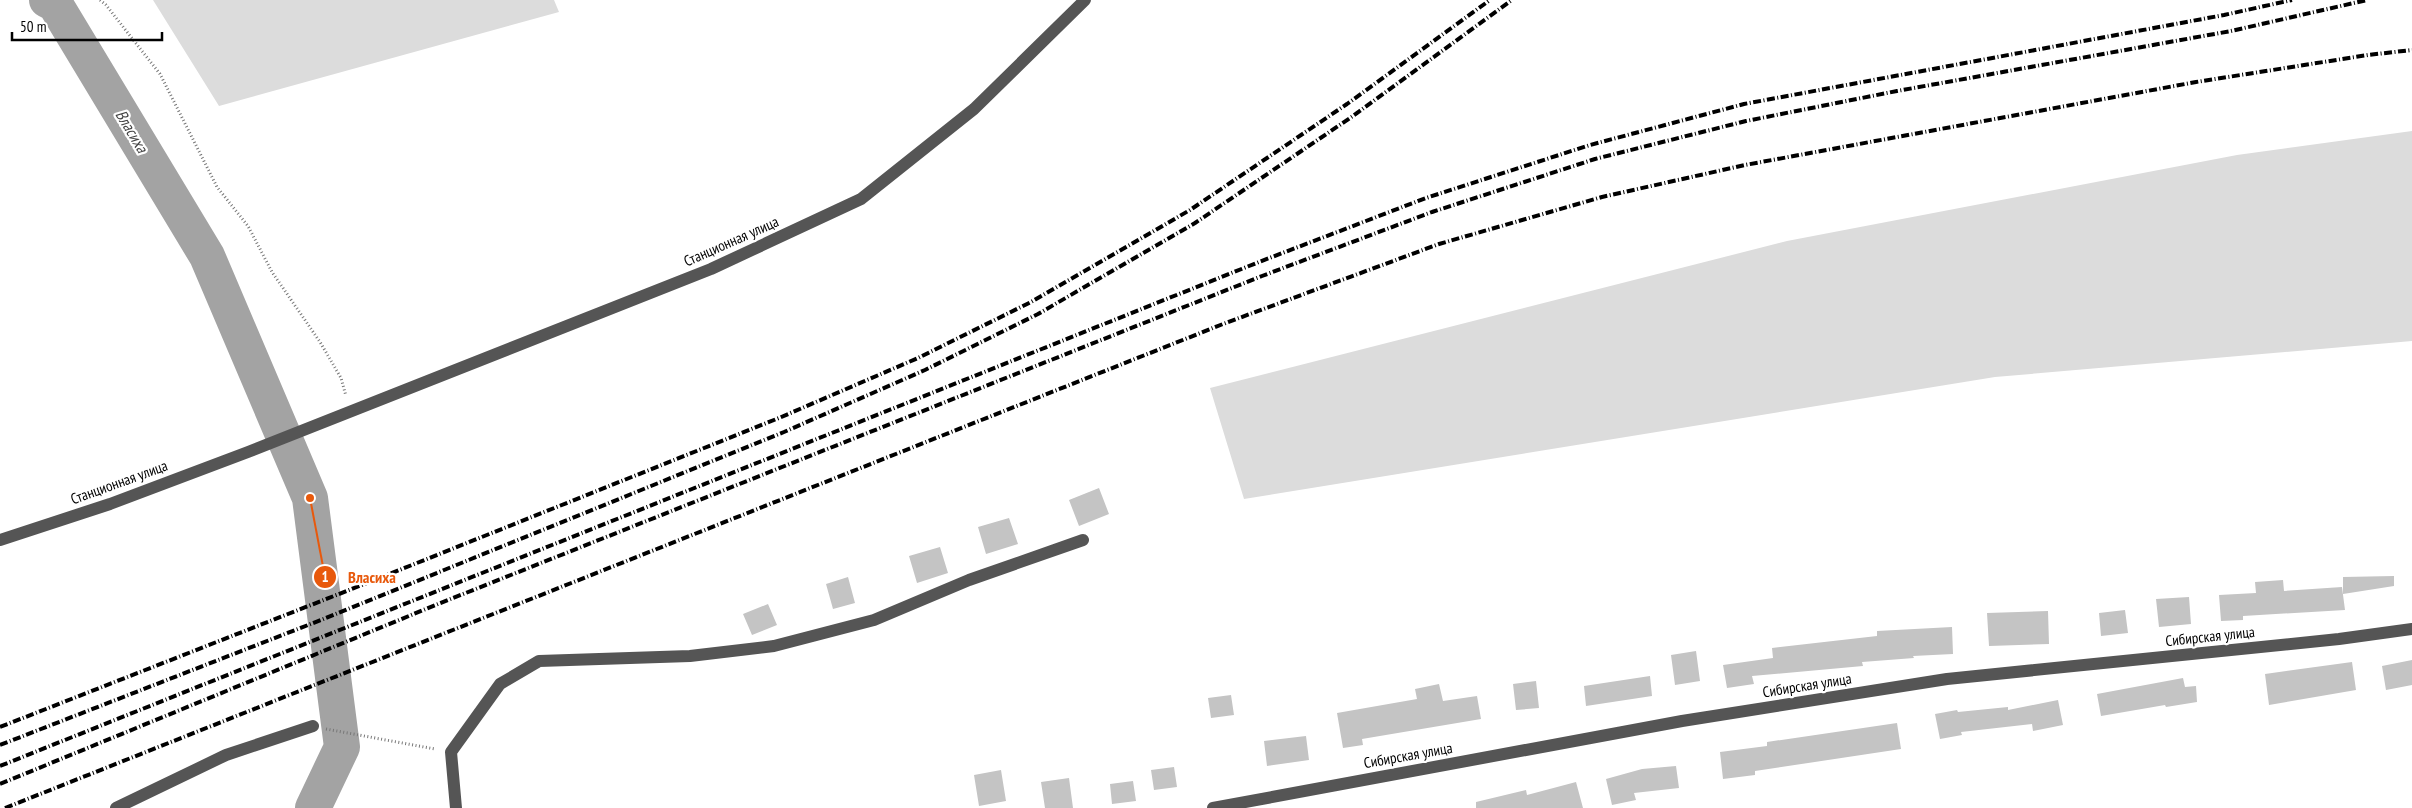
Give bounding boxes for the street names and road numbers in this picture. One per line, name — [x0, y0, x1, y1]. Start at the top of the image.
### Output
street label: Станционная улица — [681, 212, 781, 270]
street label: Станционная улица — [68, 456, 170, 508]
street label: Сибирская улица — [2164, 622, 2256, 650]
street label: Сибирская улица — [1761, 669, 1853, 701]
street label: Сибирская улица — [1362, 738, 1454, 772]

